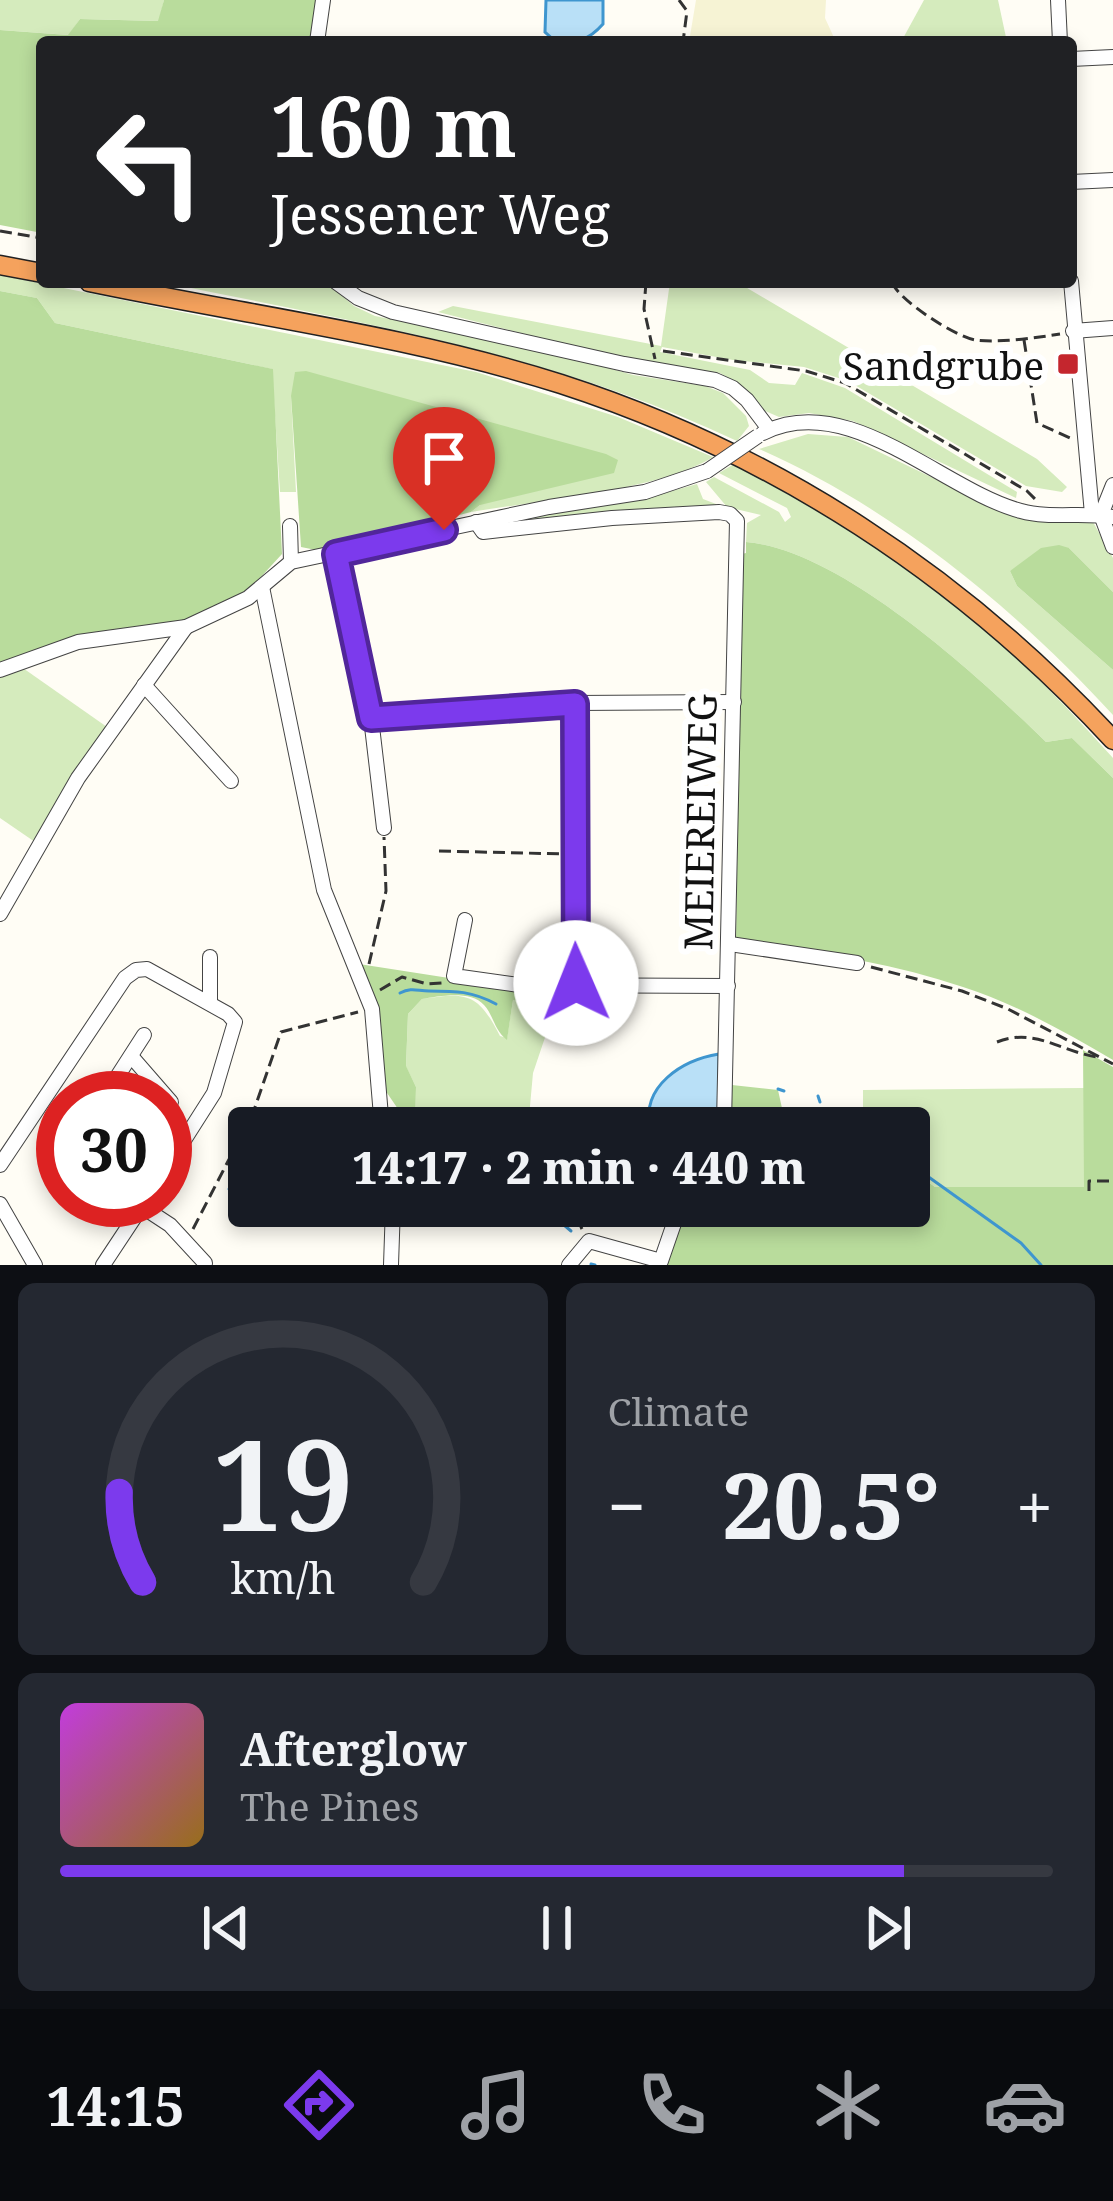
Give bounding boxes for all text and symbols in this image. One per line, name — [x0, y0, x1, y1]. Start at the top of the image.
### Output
text: 160 m — [270, 67, 517, 182]
icon: left — [72, 84, 228, 240]
text: Jessener Weg — [270, 176, 610, 250]
place label: Sandgrube — [843, 338, 1044, 391]
marker: Sandgrube — [1055, 351, 1081, 377]
pin — [393, 407, 495, 530]
icon: arrive — [411, 425, 477, 491]
street label: MEIEREIWEG — [670, 693, 728, 951]
position arrow — [513, 920, 639, 1046]
speed limit sign: 30 — [36, 1071, 192, 1227]
text: 14:17 · 2 min · 440 m — [352, 1136, 806, 1197]
text: Climate — [608, 1384, 749, 1437]
text: 19 — [212, 1398, 353, 1568]
text: 20.5° — [722, 1443, 939, 1565]
text: − — [608, 1460, 646, 1550]
text: + — [1016, 1460, 1053, 1550]
text: km/h — [230, 1548, 335, 1607]
text: Afterglow — [240, 1718, 467, 1779]
text: The Pines — [240, 1779, 419, 1832]
icon: previous — [193, 1895, 259, 1961]
icon: pause — [524, 1895, 590, 1961]
icon: next — [855, 1895, 921, 1961]
icon: directions — [277, 2063, 361, 2147]
icon: music — [454, 2063, 538, 2147]
icon: phone — [630, 2063, 714, 2147]
icon: climate — [806, 2063, 890, 2147]
icon: car — [983, 2063, 1067, 2147]
text: 14:15 — [46, 2068, 185, 2142]

